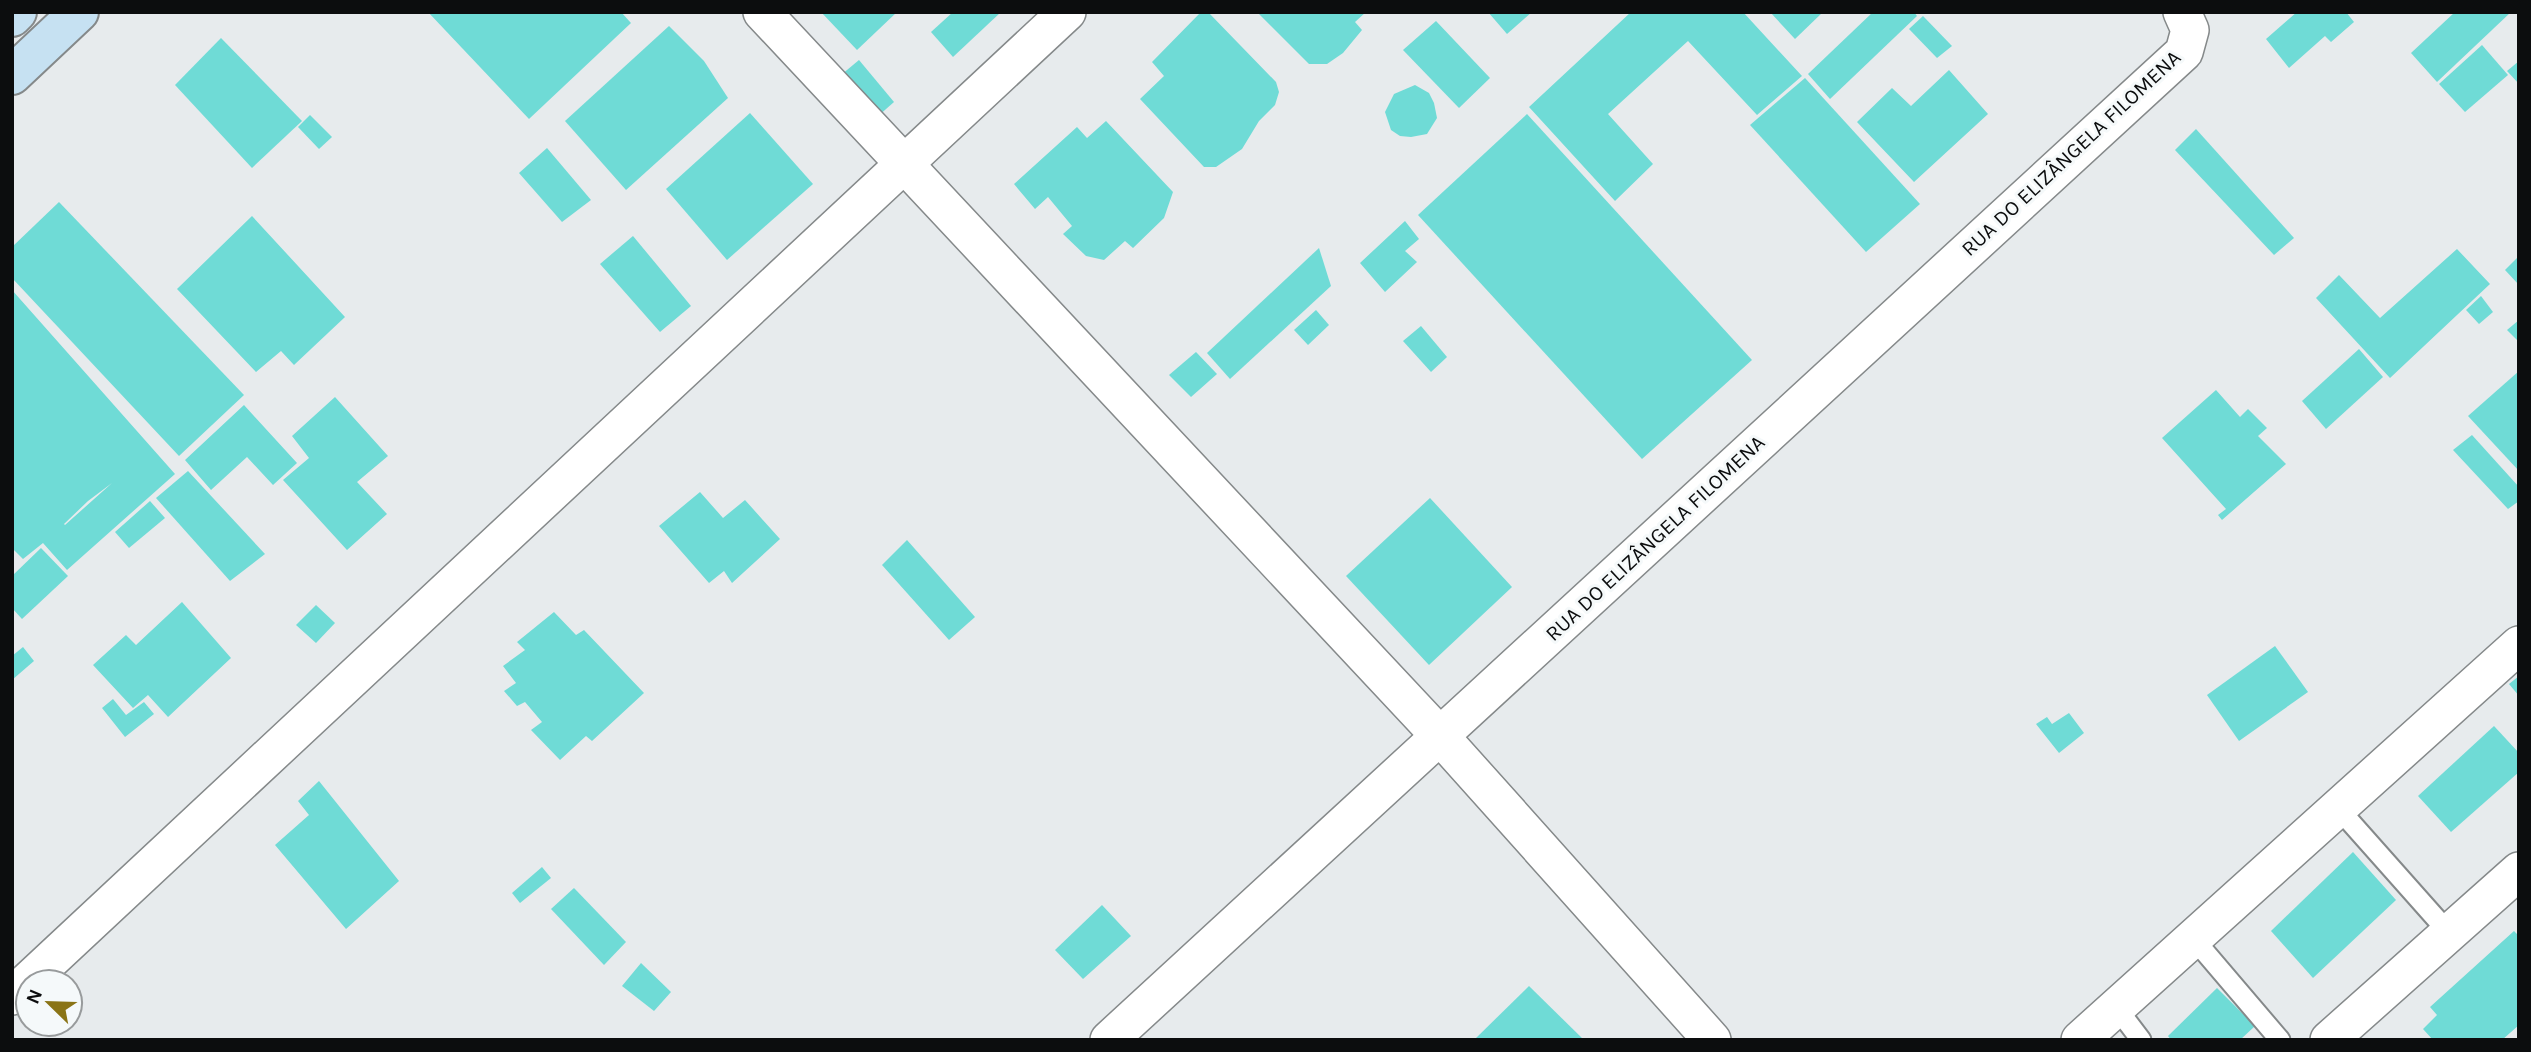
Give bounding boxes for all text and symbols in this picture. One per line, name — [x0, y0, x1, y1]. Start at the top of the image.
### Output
street label: RUA DO ELIZÂNGELA FILOMENA — [1956, 45, 2186, 261]
street label: RUA DO ELIZÂNGELA FILOMENA — [1540, 430, 1770, 646]
north arrow — [14, 968, 84, 1038]
text: N — [21, 986, 47, 1007]

